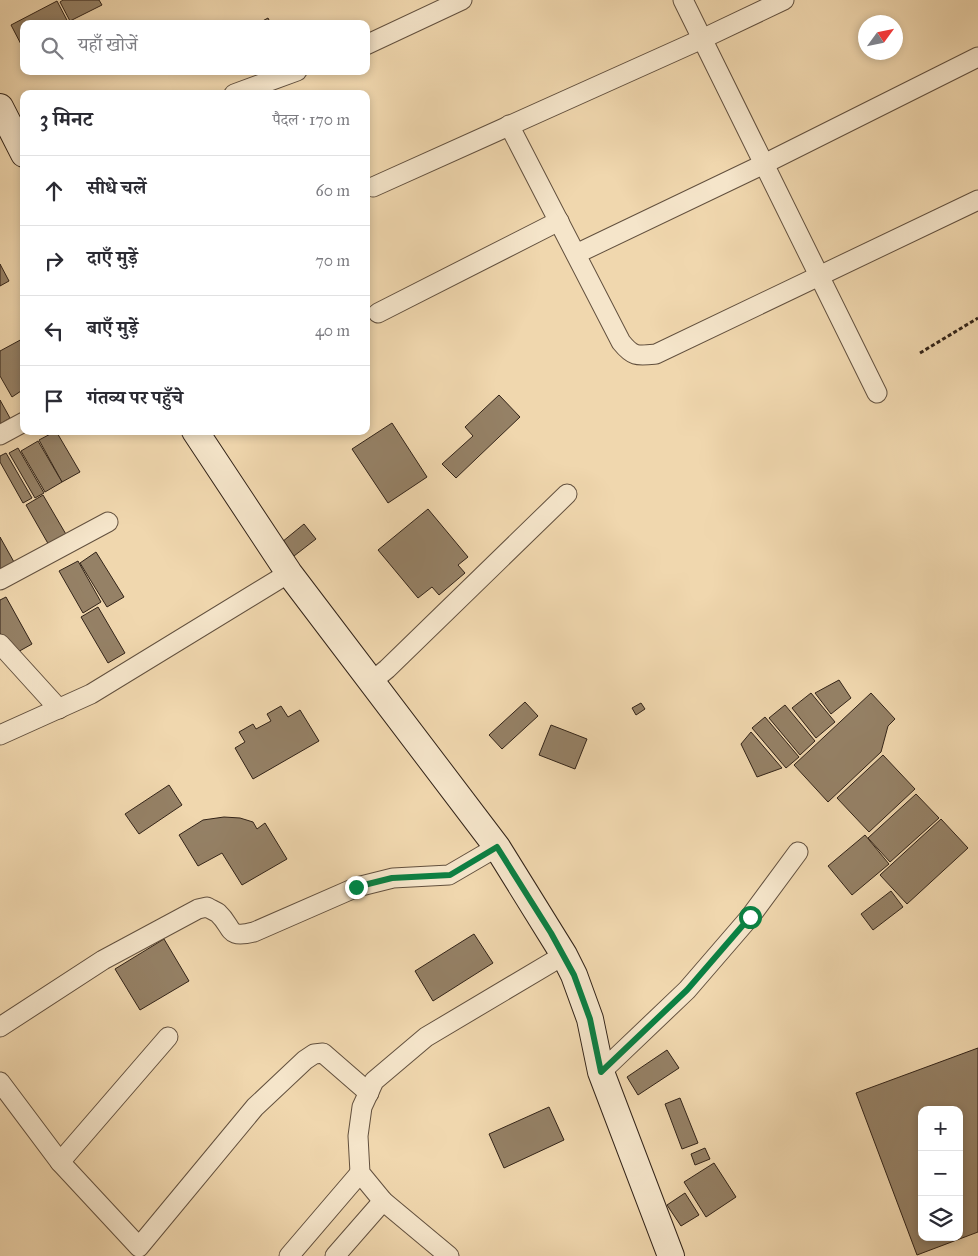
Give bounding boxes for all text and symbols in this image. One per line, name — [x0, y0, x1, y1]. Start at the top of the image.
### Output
north arrow — [858, 15, 903, 60]
search box — [20, 20, 370, 75]
text: यहाँ खोजें — [78, 33, 138, 56]
icon: search — [38, 34, 66, 62]
text: 3 मिनट — [40, 106, 93, 132]
text: पैदल · 170 m — [272, 110, 350, 129]
text: सीधे चलें — [87, 176, 146, 199]
icon: ahead — [40, 177, 68, 205]
text: 60 m — [316, 181, 350, 200]
text: दाएँ मुड़ें — [87, 246, 138, 269]
icon: right — [40, 247, 68, 275]
text: 70 m — [315, 251, 350, 270]
text: बाएँ मुड़ें — [87, 316, 138, 339]
icon: left — [40, 317, 68, 345]
text: 40 m — [315, 321, 350, 340]
text: गंतव्य पर पहुँचे — [87, 386, 183, 409]
icon: arrive — [40, 387, 68, 415]
route end — [345, 876, 368, 899]
route start — [739, 906, 762, 929]
map controls — [918, 1106, 963, 1241]
button: + — [918, 1106, 963, 1151]
button: − — [918, 1151, 963, 1196]
button: layers — [918, 1196, 963, 1241]

